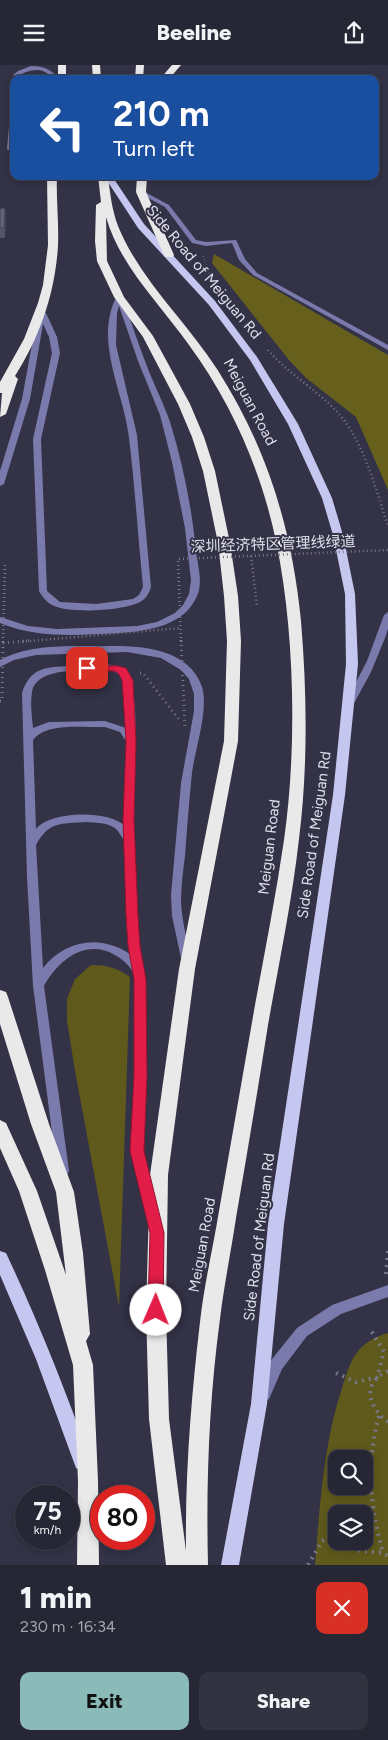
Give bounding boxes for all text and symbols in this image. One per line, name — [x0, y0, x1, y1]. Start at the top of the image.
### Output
icon: menu — [20, 19, 48, 47]
text: Beeline — [157, 19, 231, 46]
icon: share — [340, 19, 368, 47]
text: 210 m — [113, 93, 210, 135]
icon: left — [30, 95, 95, 160]
text: Turn left — [113, 135, 195, 162]
street label: Side Road of Meiguan Rd — [143, 201, 265, 343]
street label: Meiguan Road — [220, 355, 280, 449]
street label: 深圳经济特区管理线绿道 — [190, 532, 356, 556]
pin — [66, 647, 108, 689]
icon: arrive — [73, 654, 101, 682]
street label: Side Road of Meiguan Rd — [293, 750, 335, 920]
street label: Meiguan Road — [254, 798, 284, 896]
street label: Side Road of Meiguan Rd — [240, 1152, 278, 1322]
street label: Meiguan Road — [185, 1196, 219, 1294]
position arrow — [129, 1283, 181, 1335]
map controls — [328, 1450, 373, 1550]
button: search — [328, 1450, 373, 1495]
speed limit sign: 80 — [90, 1485, 155, 1550]
text: 75 — [33, 1496, 62, 1526]
button: layers — [328, 1505, 373, 1550]
text: km/h — [34, 1523, 61, 1537]
text: 1 min — [20, 1579, 92, 1616]
button: close — [316, 1582, 368, 1634]
text: 230 m · 16:34 — [20, 1617, 116, 1636]
button: Exit — [20, 1672, 189, 1730]
button: Share — [199, 1672, 368, 1730]

